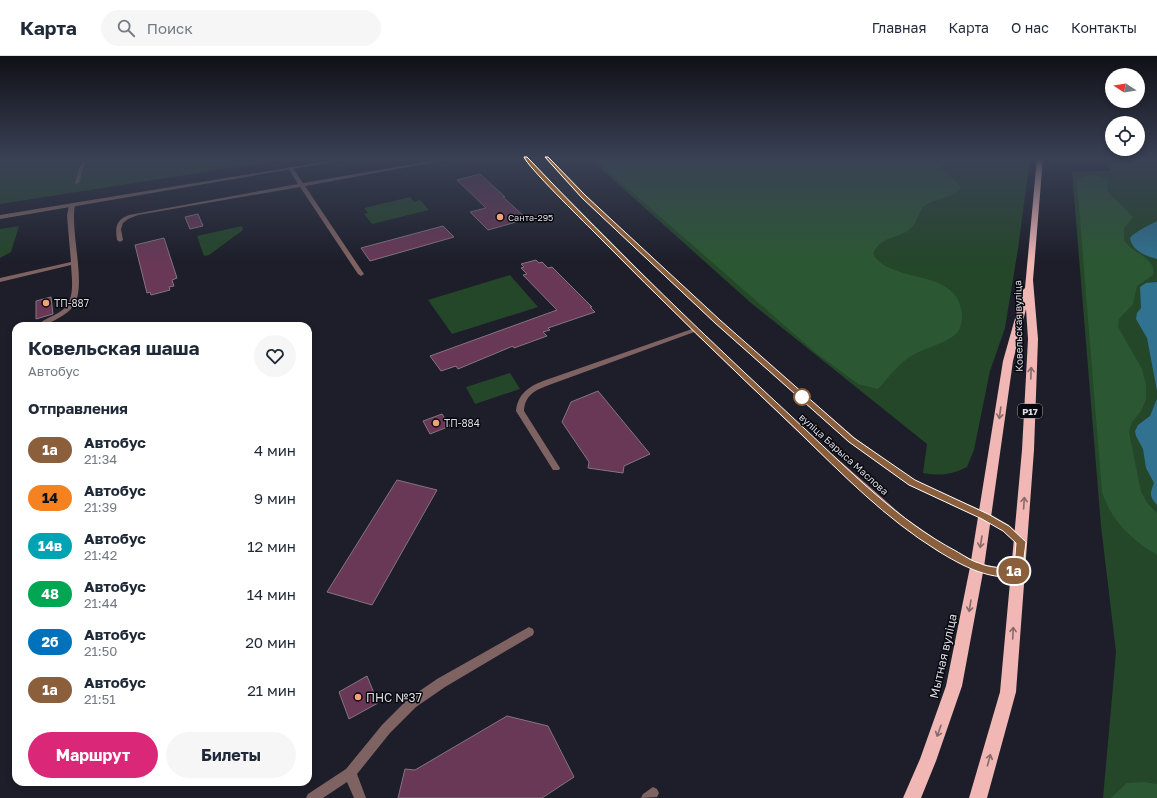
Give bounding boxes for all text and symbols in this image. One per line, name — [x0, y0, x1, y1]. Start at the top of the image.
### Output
search box — [101, 10, 381, 46]
text: Карта — [20, 16, 77, 39]
icon: search — [115, 17, 137, 39]
text: Поиск — [147, 19, 193, 37]
text: Главная — [872, 19, 926, 36]
text: Карта — [948, 19, 989, 36]
text: О нас — [1011, 19, 1049, 36]
text: Контакты — [1071, 19, 1137, 36]
north arrow — [1105, 68, 1145, 108]
map controls — [1105, 68, 1145, 156]
button: locate — [1105, 116, 1145, 156]
marker: Санта-295 — [495, 212, 505, 222]
place label: Санта-295 — [508, 212, 553, 223]
street label: Ковельская вуліца — [1011, 280, 1025, 372]
place label: ТП-887 — [54, 297, 89, 309]
marker: ТП-887 — [41, 298, 51, 308]
button: heart — [254, 335, 296, 377]
text: Ковельская шаша — [28, 336, 200, 359]
text: Автобус — [28, 363, 80, 379]
one-way arrow — [1027, 367, 1035, 380]
unlabelled marker — [793, 388, 811, 406]
text: Отправления — [28, 399, 128, 417]
road number: Р17 — [1018, 404, 1042, 418]
one-way arrow — [996, 406, 1004, 419]
street label: вуліца Барыса Маслова — [797, 411, 891, 497]
place label: ТП-884 — [444, 417, 480, 429]
marker: ТП-884 — [431, 418, 441, 428]
text: Автобус — [84, 433, 146, 451]
text: 1а — [42, 441, 58, 458]
text: 4 мин — [254, 441, 296, 459]
text: 21:34 — [84, 451, 117, 467]
text: Автобус — [84, 481, 146, 499]
text: 14 — [42, 489, 58, 506]
text: 9 мин — [254, 489, 296, 507]
one-way arrow — [1020, 497, 1027, 510]
text: 21:39 — [84, 499, 117, 515]
text: Автобус — [84, 529, 146, 547]
one-way arrow — [977, 535, 985, 548]
text: 14в — [38, 537, 62, 554]
text: 12 мин — [247, 537, 296, 555]
text: 21:42 — [84, 547, 117, 563]
line badge: 1а — [996, 558, 1032, 584]
text: 1а — [1006, 562, 1022, 579]
text: Автобус — [84, 577, 146, 595]
text: 48 — [41, 585, 59, 602]
text: 14 мин — [247, 585, 296, 603]
text: 21:44 — [84, 595, 118, 611]
one-way arrow — [966, 599, 974, 612]
street label: Мытная вуліца — [926, 612, 960, 700]
text: Автобус — [84, 625, 146, 643]
one-way arrow — [1009, 627, 1016, 640]
text: 2б — [41, 633, 59, 650]
text: 20 мин — [245, 633, 296, 651]
text: 21:50 — [84, 643, 117, 659]
text: Автобус — [84, 673, 146, 691]
text: 1а — [42, 681, 58, 698]
text: 21 мин — [247, 681, 296, 699]
place label: ПНС №37 — [366, 690, 422, 705]
text: 21:51 — [84, 691, 116, 707]
marker: ПНС №37 — [353, 692, 363, 702]
one-way arrow — [934, 725, 942, 737]
button: Маршрут — [28, 732, 158, 778]
button: Билеты — [166, 732, 296, 778]
one-way arrow — [986, 754, 993, 767]

